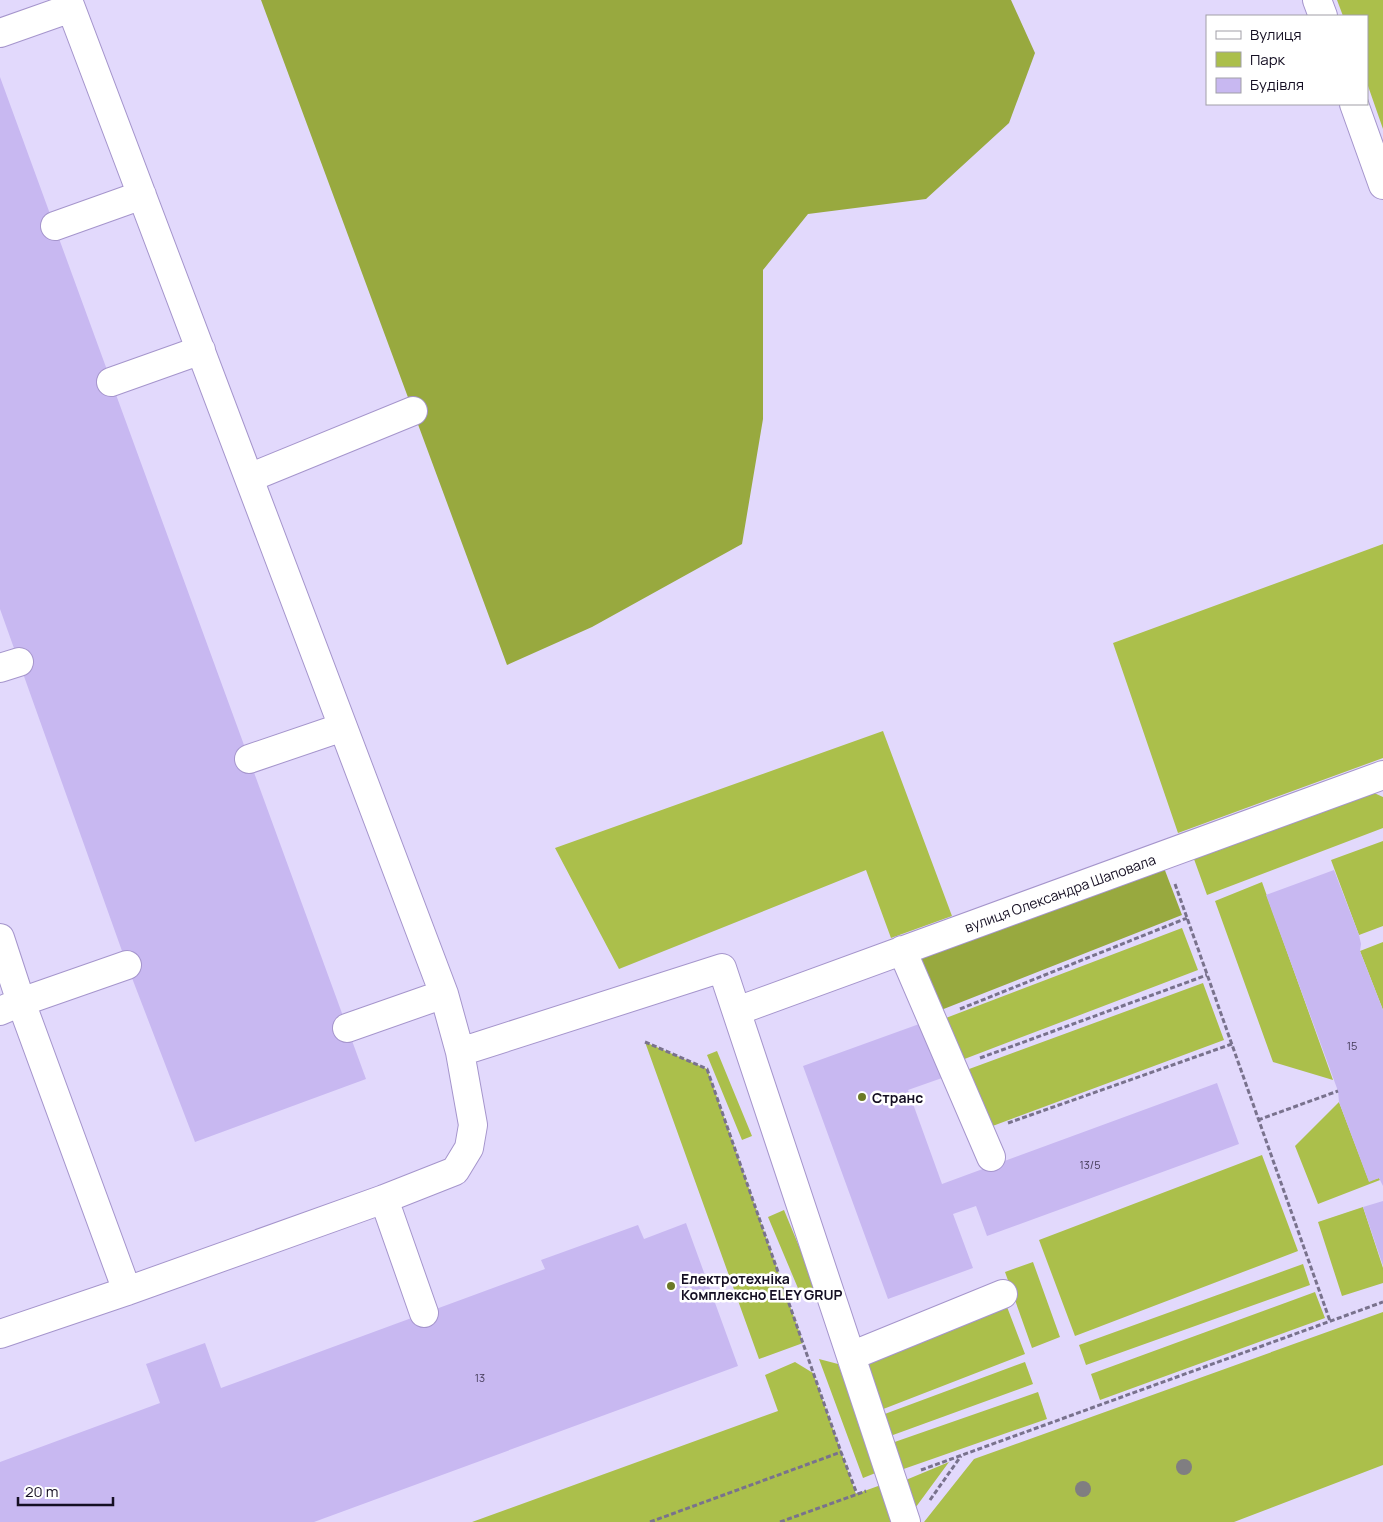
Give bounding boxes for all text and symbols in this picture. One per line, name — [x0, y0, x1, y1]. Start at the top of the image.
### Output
legend — [1206, 15, 1368, 105]
text: Вулиця — [1250, 24, 1302, 45]
text: Парк — [1250, 49, 1286, 70]
text: Будівля — [1250, 74, 1304, 95]
street label: вулиця Олександра Шаповала — [962, 850, 1158, 936]
house number: 15 — [1347, 1038, 1357, 1053]
place label: Странс — [872, 1088, 923, 1107]
marker: Странс — [856, 1091, 868, 1103]
house number: 13/5 — [1080, 1157, 1101, 1172]
place label: Електротехніка Комплексно ELEY GRUP — [681, 1269, 843, 1304]
marker: Електротехніка Комплексно ELEY GRUP — [665, 1280, 677, 1292]
house number: 13 — [475, 1370, 485, 1385]
scale bar — [18, 1474, 112, 1506]
text: 20 m — [25, 1481, 58, 1502]

